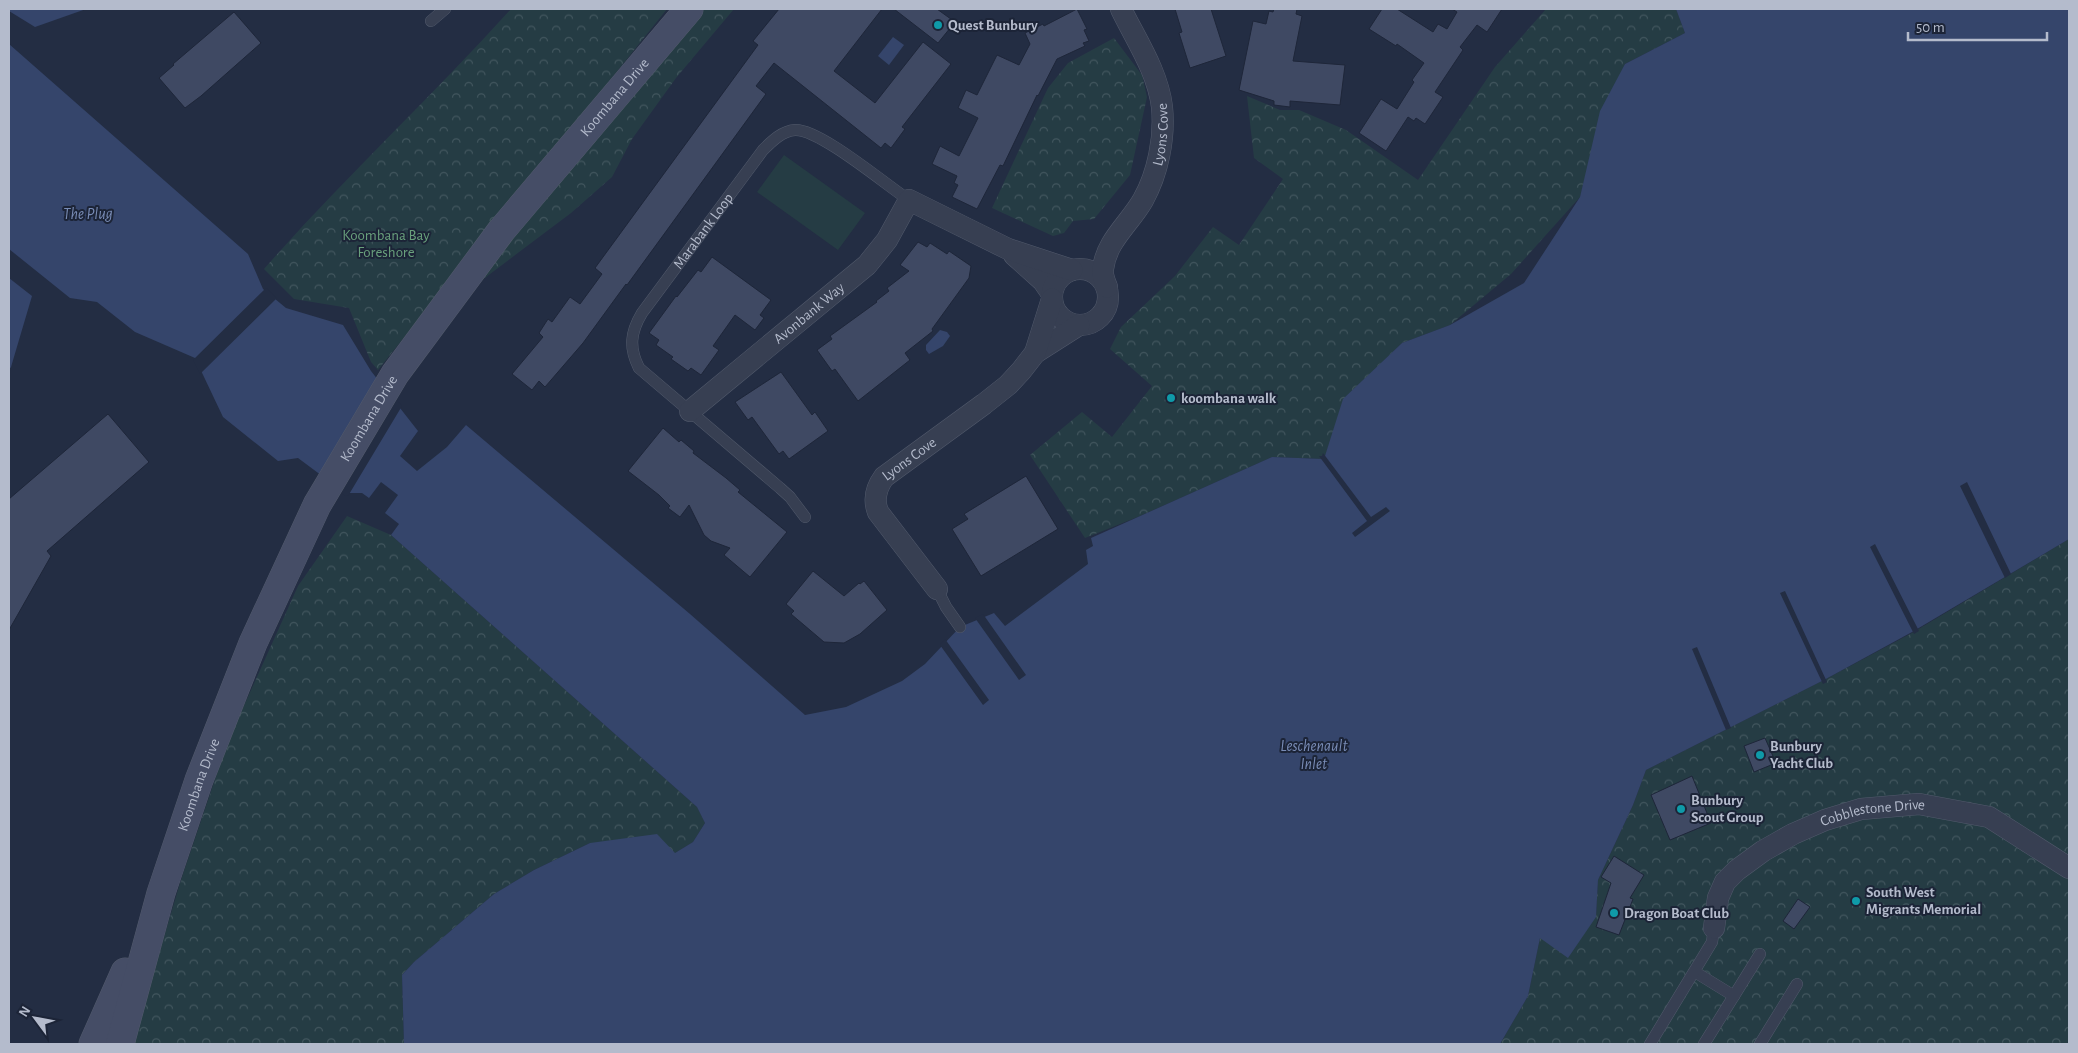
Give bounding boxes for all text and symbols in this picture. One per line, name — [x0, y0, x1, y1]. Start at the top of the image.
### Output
scale bar — [1908, 10, 2047, 42]
place label: Quest Bunbury — [948, 18, 1038, 33]
marker: Quest Bunbury — [932, 19, 944, 31]
text: 50 m — [1916, 20, 1945, 35]
street label: Koombana Drive — [577, 55, 652, 139]
street label: Lyons Cove — [1150, 102, 1170, 167]
street label: Marabank Loop — [670, 190, 736, 271]
water label: The Plug — [63, 206, 113, 222]
park label: Koombana Bay Foreshore — [342, 228, 430, 260]
street label: Avonbank Way — [771, 279, 848, 346]
street label: Koombana Drive — [337, 373, 400, 464]
place label: koombana walk — [1181, 391, 1277, 406]
marker: koombana walk — [1165, 392, 1177, 404]
street label: Lyons Cove — [879, 434, 939, 483]
street label: Koombana Drive — [175, 736, 222, 833]
water label: Leschenault Inlet — [1280, 738, 1348, 772]
place label: Bunbury Yacht Club — [1770, 739, 1833, 771]
marker: Bunbury Yacht Club — [1754, 749, 1766, 761]
place label: Bunbury Scout Group — [1691, 793, 1764, 825]
street label: Cobblestone Drive — [1818, 796, 1927, 829]
marker: Bunbury Scout Group — [1675, 803, 1687, 815]
place label: South West Migrants Memorial — [1866, 885, 1981, 917]
marker: South West Migrants Memorial — [1850, 895, 1862, 907]
place label: Dragon Boat Club — [1624, 906, 1729, 921]
marker: Dragon Boat Club — [1608, 907, 1620, 919]
north arrow — [10, 993, 60, 1043]
text: N — [16, 1004, 33, 1019]

